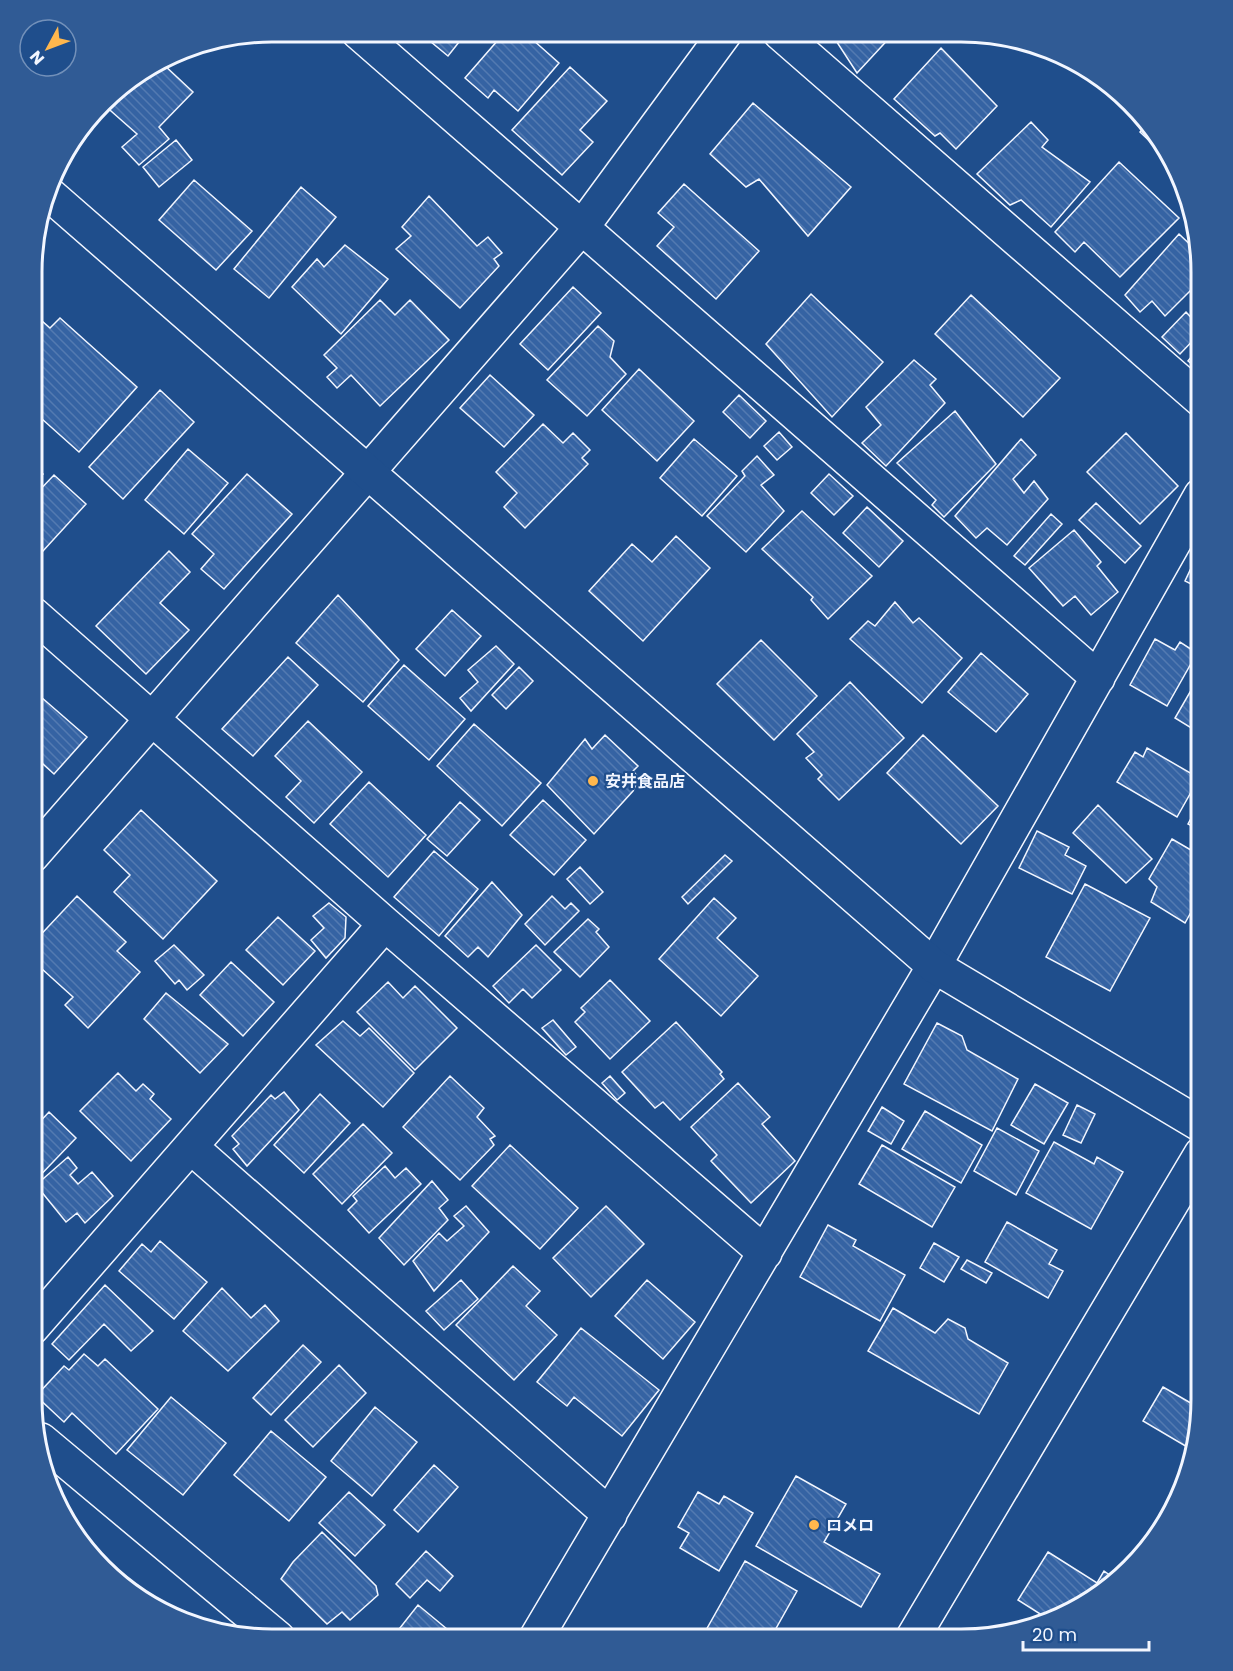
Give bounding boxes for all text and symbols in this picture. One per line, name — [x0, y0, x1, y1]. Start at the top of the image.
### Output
north arrow — [18, 18, 78, 78]
text: N — [24, 45, 50, 70]
place label: 安井食品店 — [605, 770, 685, 793]
marker: 安井食品店 — [586, 774, 600, 788]
place label: ロメロ — [826, 1514, 874, 1537]
marker: ロメロ — [807, 1518, 821, 1532]
scale bar — [1023, 1614, 1149, 1652]
text: 20 m — [1032, 1622, 1077, 1647]

